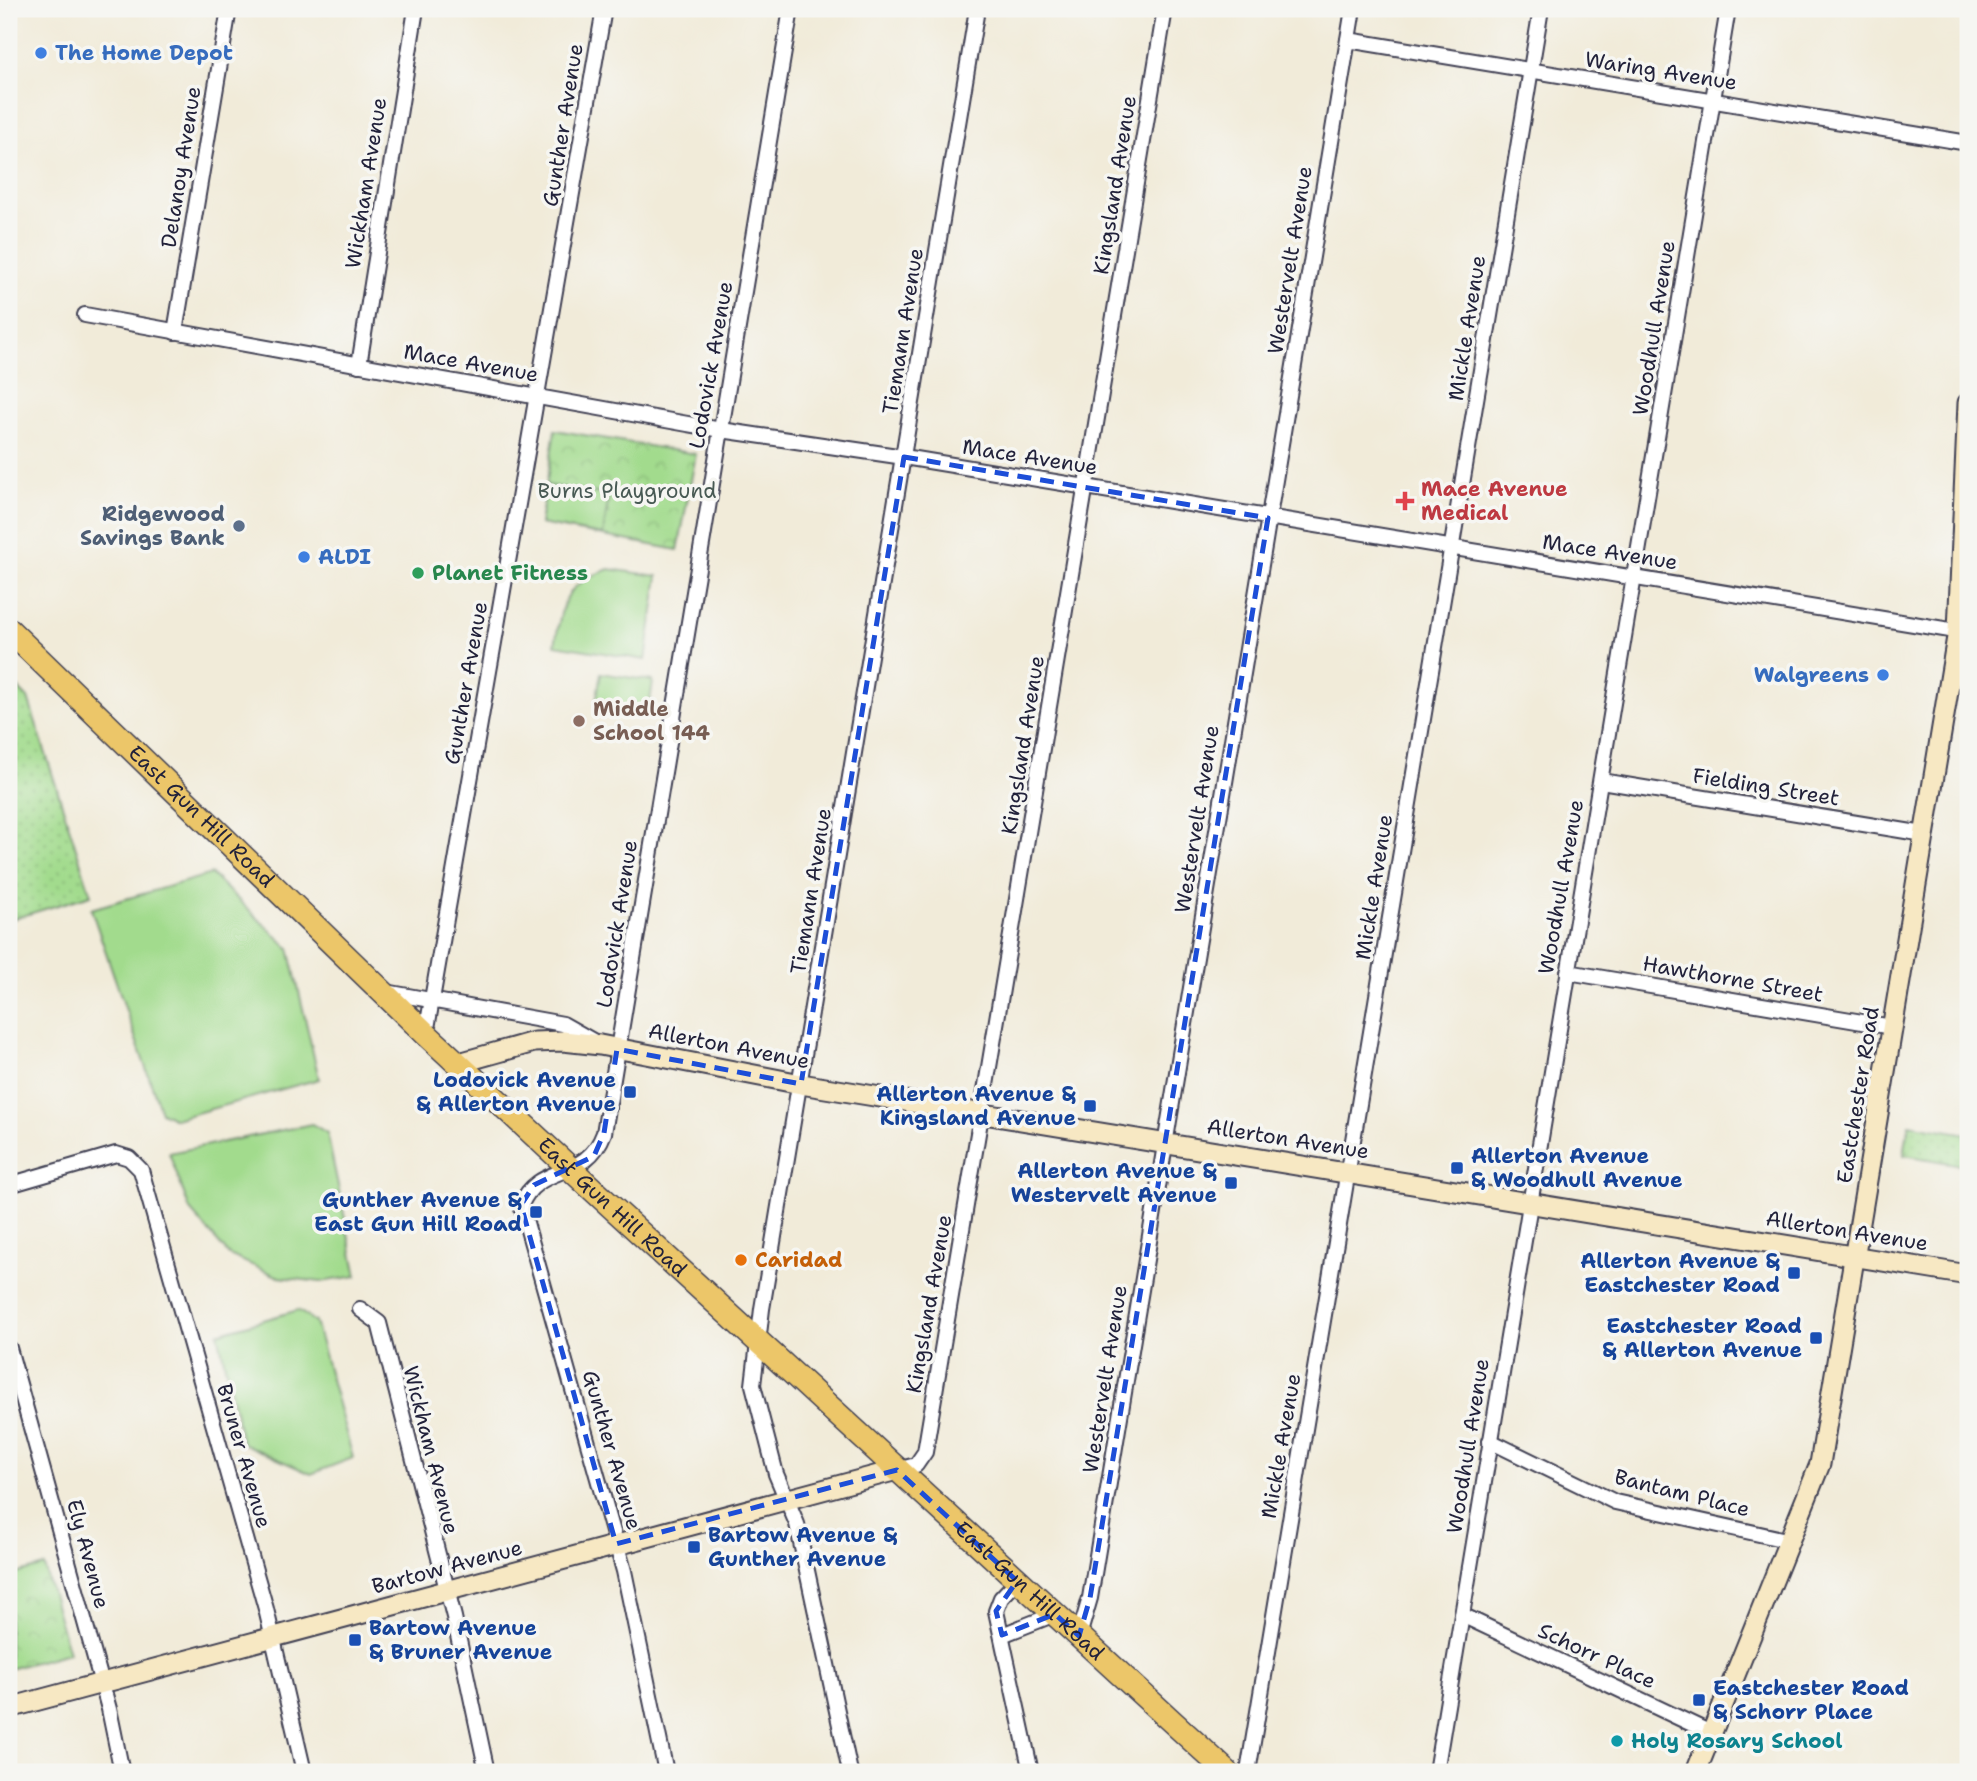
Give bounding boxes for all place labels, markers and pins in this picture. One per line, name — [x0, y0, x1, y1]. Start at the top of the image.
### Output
place label: The Home Depot — [55, 39, 233, 67]
marker: The Home Depot — [33, 45, 49, 61]
place label: Mace Avenue Medical — [1421, 475, 1568, 527]
marker: Mace Avenue Medical — [1395, 491, 1415, 511]
place label: Ridgewood Savings Bank — [80, 500, 225, 552]
marker: Ridgewood Savings Bank — [231, 518, 247, 534]
place label: ALDI — [318, 543, 371, 571]
marker: ALDI — [296, 549, 312, 565]
place label: Planet Fitness — [432, 559, 588, 587]
marker: Planet Fitness — [410, 565, 426, 581]
place label: Walgreens — [1754, 661, 1869, 689]
marker: Walgreens — [1875, 667, 1891, 683]
place label: Middle School 144 — [593, 695, 710, 747]
marker: Middle School 144 — [571, 713, 587, 729]
place label: Lodovick Avenue & Allerton Avenue — [416, 1066, 616, 1118]
place label: Allerton Avenue & Kingsland Avenue — [876, 1080, 1077, 1132]
marker: Lodovick Avenue & Allerton Avenue — [622, 1084, 638, 1100]
marker: Allerton Avenue & Kingsland Avenue — [1082, 1098, 1098, 1114]
place label: Allerton Avenue & Woodhull Avenue — [1471, 1142, 1683, 1194]
place label: Allerton Avenue & Westervelt Avenue — [1011, 1157, 1218, 1209]
marker: Allerton Avenue & Woodhull Avenue — [1449, 1160, 1465, 1176]
marker: Allerton Avenue & Westervelt Avenue — [1223, 1175, 1239, 1191]
place label: Gunther Avenue & East Gun Hill Road — [314, 1186, 523, 1238]
marker: Gunther Avenue & East Gun Hill Road — [528, 1204, 544, 1220]
place label: Caridad — [755, 1246, 843, 1274]
place label: Allerton Avenue & Eastchester Road — [1580, 1247, 1781, 1299]
marker: Caridad — [733, 1252, 749, 1268]
marker: Allerton Avenue & Eastchester Road — [1786, 1265, 1802, 1281]
place label: Eastchester Road & Allerton Avenue — [1602, 1312, 1802, 1364]
marker: Eastchester Road & Allerton Avenue — [1808, 1330, 1824, 1346]
place label: Bartow Avenue & Gunther Avenue — [708, 1521, 898, 1573]
marker: Bartow Avenue & Gunther Avenue — [686, 1539, 702, 1555]
place label: Bartow Avenue & Bruner Avenue — [369, 1614, 552, 1666]
marker: Bartow Avenue & Bruner Avenue — [347, 1632, 363, 1648]
place label: Eastchester Road & Schorr Place — [1713, 1674, 1909, 1726]
marker: Eastchester Road & Schorr Place — [1691, 1692, 1707, 1708]
place label: Holy Rosary School — [1631, 1727, 1843, 1755]
marker: Holy Rosary School — [1609, 1733, 1625, 1749]

